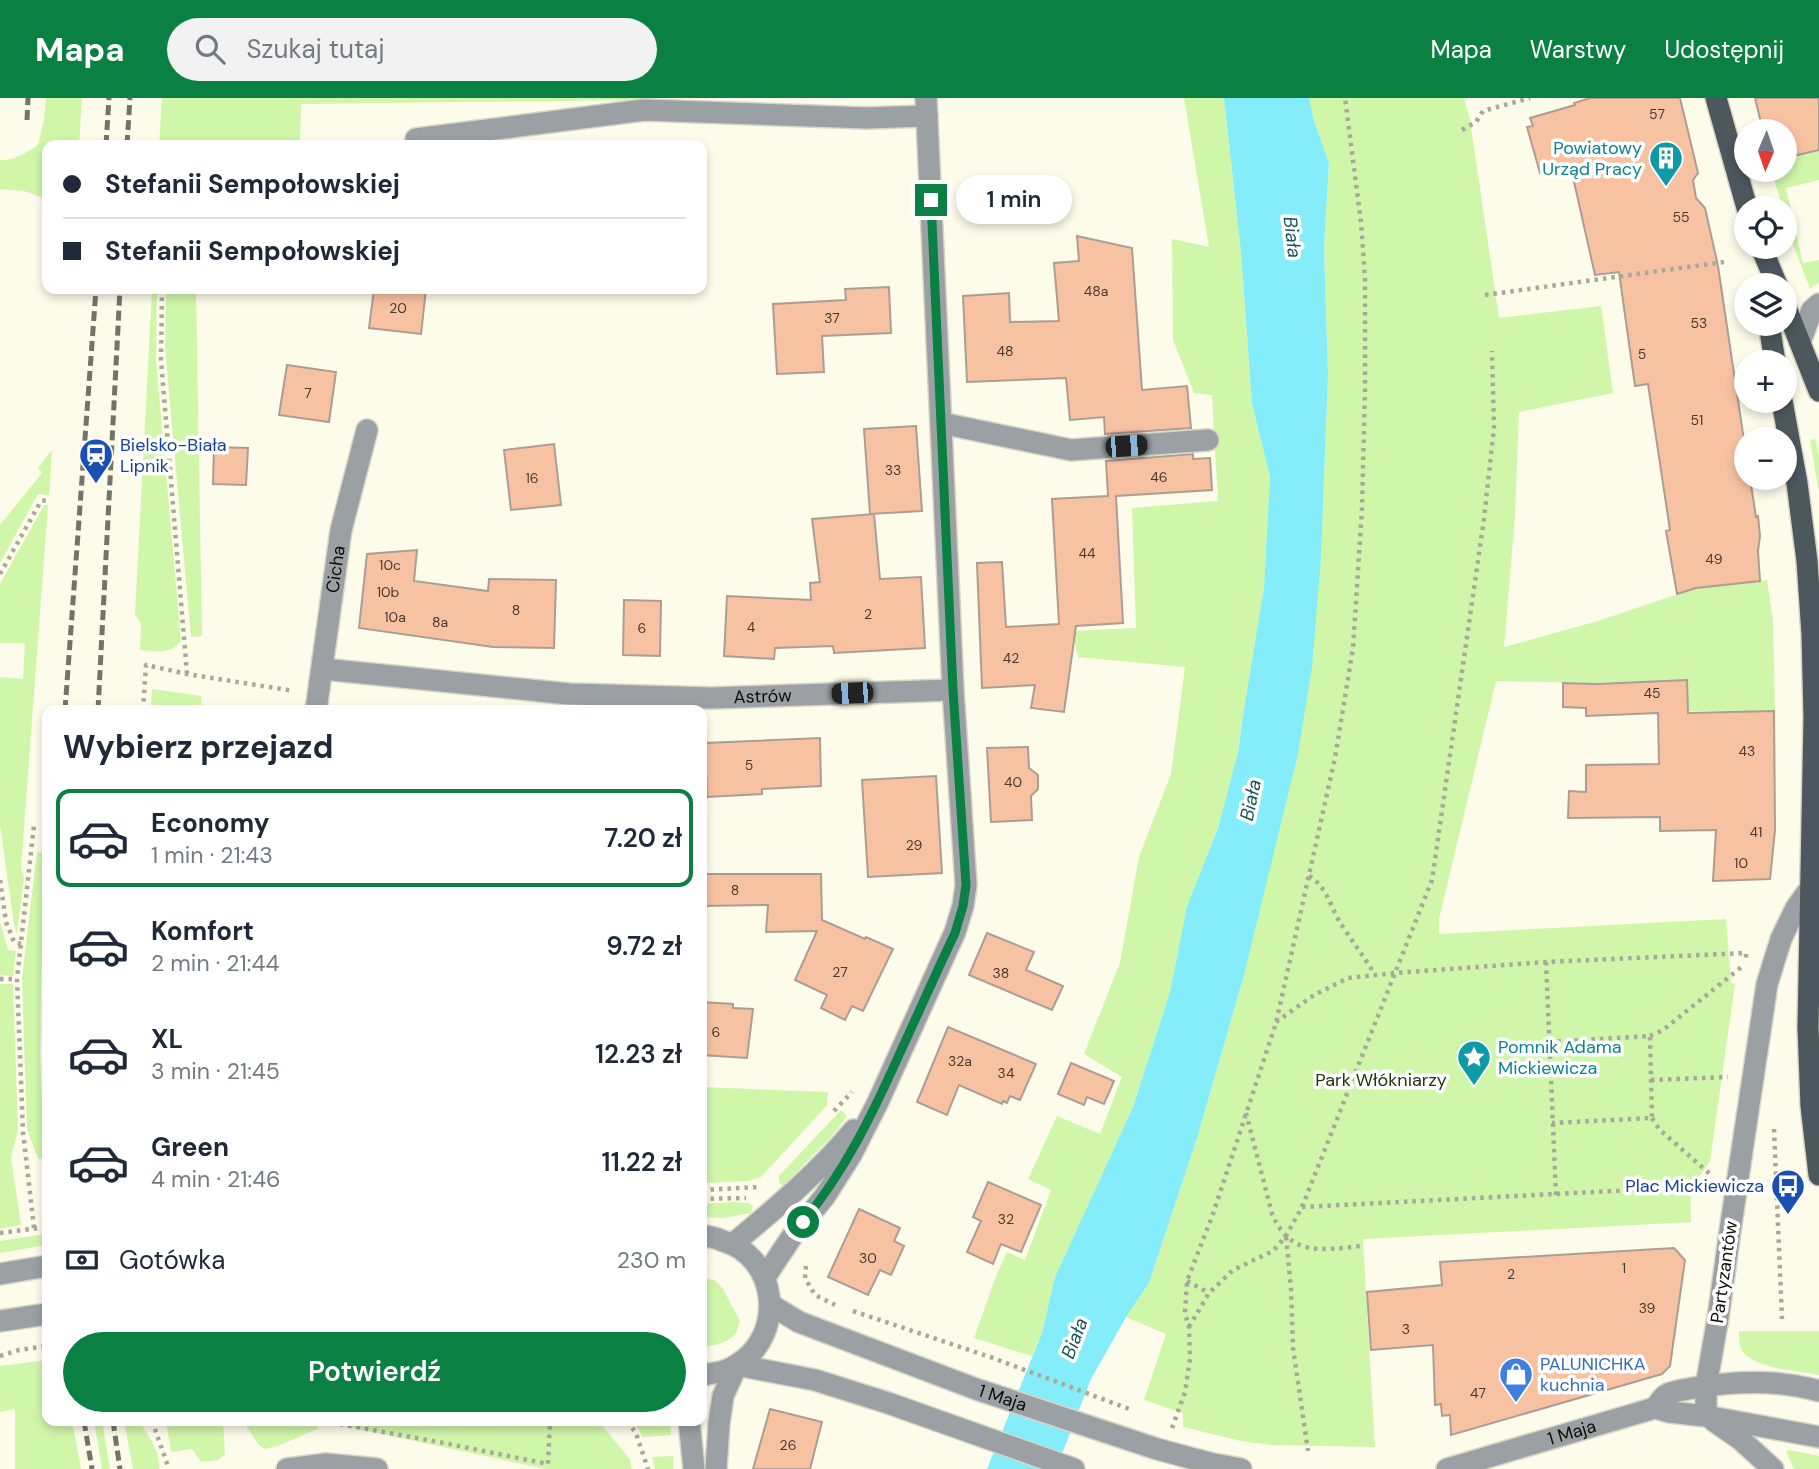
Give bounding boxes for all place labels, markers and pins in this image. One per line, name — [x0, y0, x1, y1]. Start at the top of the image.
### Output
place label: Powiatowy Urząd Pracy — [1542, 136, 1642, 181]
building icon: Powiatowy Urząd Pracy — [1647, 139, 1685, 188]
place label: Bielsko-Biała Lipnik — [120, 433, 227, 478]
station icon: Bielsko-Biała Lipnik — [77, 436, 115, 485]
place label: Pomnik Adama Mickiewicza — [1498, 1035, 1622, 1080]
place icon: Pomnik Adama Mickiewicza — [1455, 1038, 1493, 1087]
bus stop icon: Plac Mickiewicza — [1769, 1167, 1807, 1216]
place label: Plac Mickiewicza — [1625, 1174, 1764, 1198]
place label: PALUNICHKA kuchnia — [1540, 1352, 1646, 1397]
shop icon: PALUNICHKA kuchnia — [1497, 1355, 1535, 1404]

